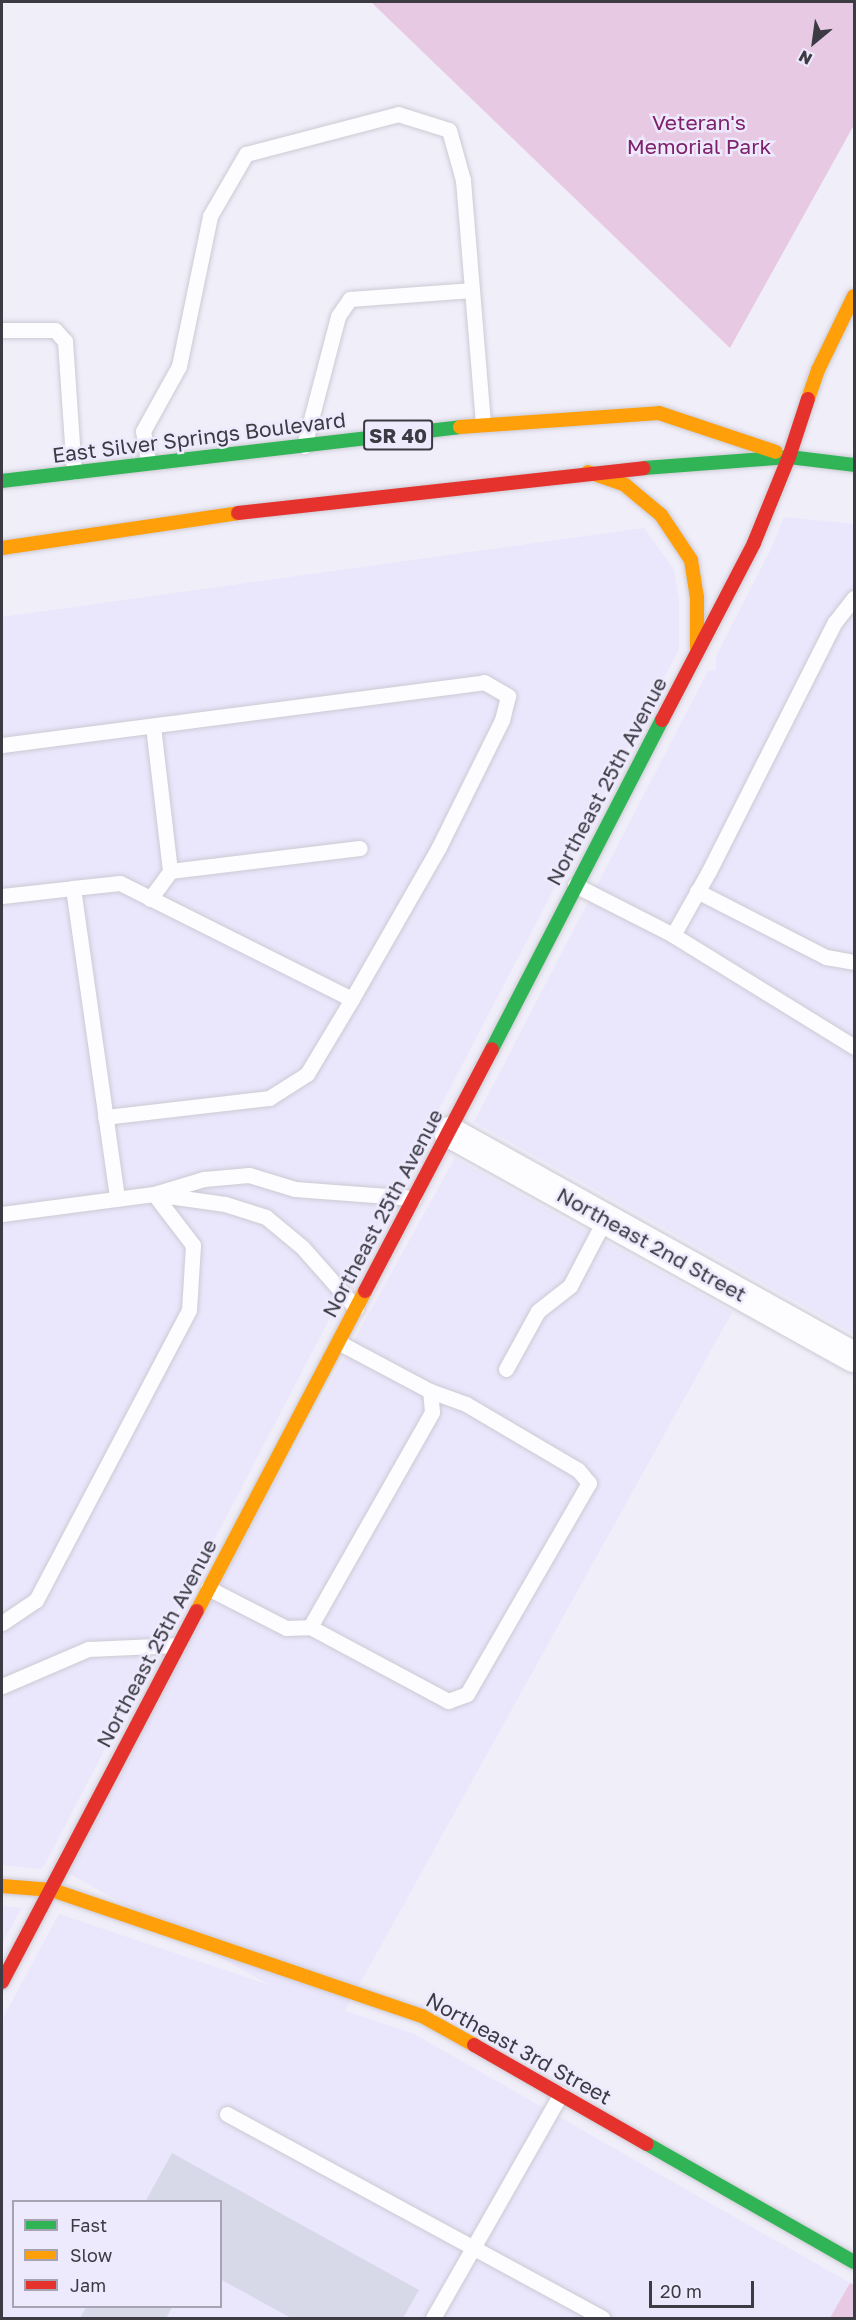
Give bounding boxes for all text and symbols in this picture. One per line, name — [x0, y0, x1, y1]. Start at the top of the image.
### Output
north arrow — [784, 12, 844, 72]
text: N — [795, 46, 815, 69]
park label: Veteran's Memorial Park — [627, 109, 771, 159]
street label: East Silver Springs Boulevard — [51, 406, 347, 468]
road number: SR 40 — [362, 418, 434, 452]
street label: Northeast 25th Avenue — [540, 673, 672, 889]
street label: Northeast 25th Avenue — [316, 1105, 448, 1321]
street label: Northeast 2nd Street — [553, 1181, 751, 1307]
street label: Northeast 25th Avenue — [90, 1535, 222, 1751]
street label: Northeast 3rd Street — [422, 1987, 616, 2109]
legend — [12, 2200, 222, 2308]
text: Fast — [70, 2214, 107, 2236]
text: Slow — [70, 2244, 112, 2266]
scale bar — [652, 2269, 757, 2307]
text: Jam — [70, 2274, 106, 2296]
text: 20 m — [660, 2280, 702, 2302]

